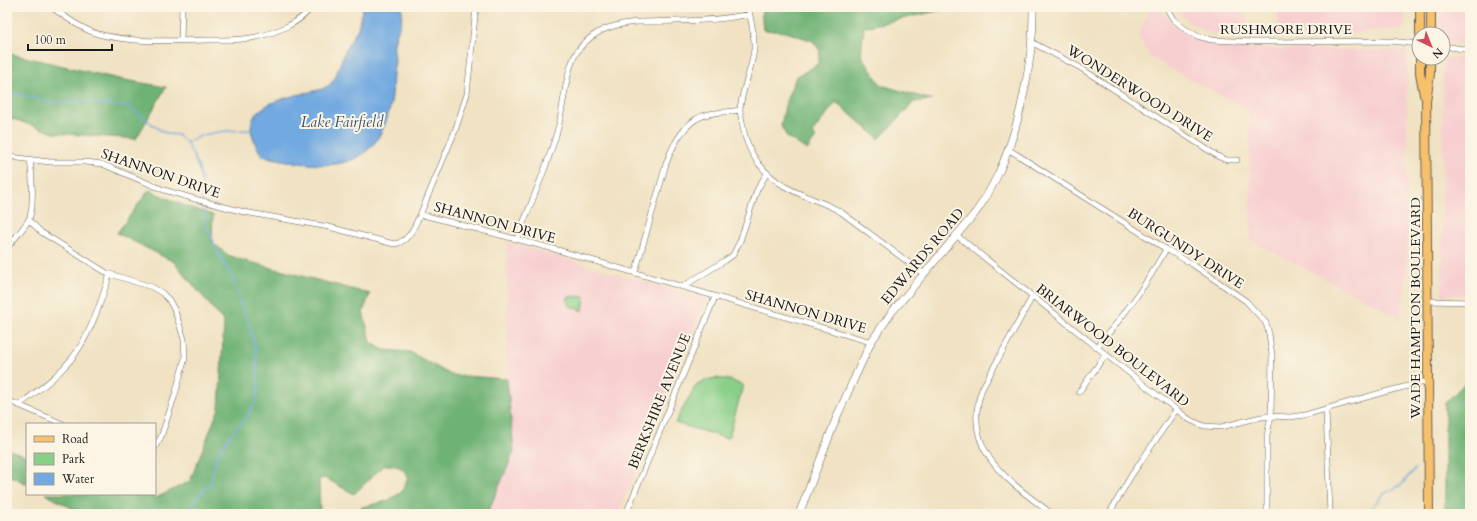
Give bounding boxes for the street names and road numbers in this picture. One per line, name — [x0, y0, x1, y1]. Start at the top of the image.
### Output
street label: RUSHMORE DRIVE — [1220, 20, 1352, 39]
street label: WONDERWOOD DRIVE — [1062, 40, 1217, 146]
street label: SHANNON DRIVE — [99, 144, 223, 203]
street label: SHANNON DRIVE — [432, 197, 558, 248]
street label: WADE HAMPTON BOULEVARD — [1406, 197, 1425, 420]
street label: EDWARDS ROAD — [876, 204, 968, 309]
street label: BURGUNDY DRIVE — [1124, 204, 1248, 293]
street label: BRIARWOOD BOULEVARD — [1032, 279, 1193, 411]
street label: SHANNON DRIVE — [743, 285, 869, 338]
street label: BERKSHIRE AVENUE — [624, 330, 696, 472]

